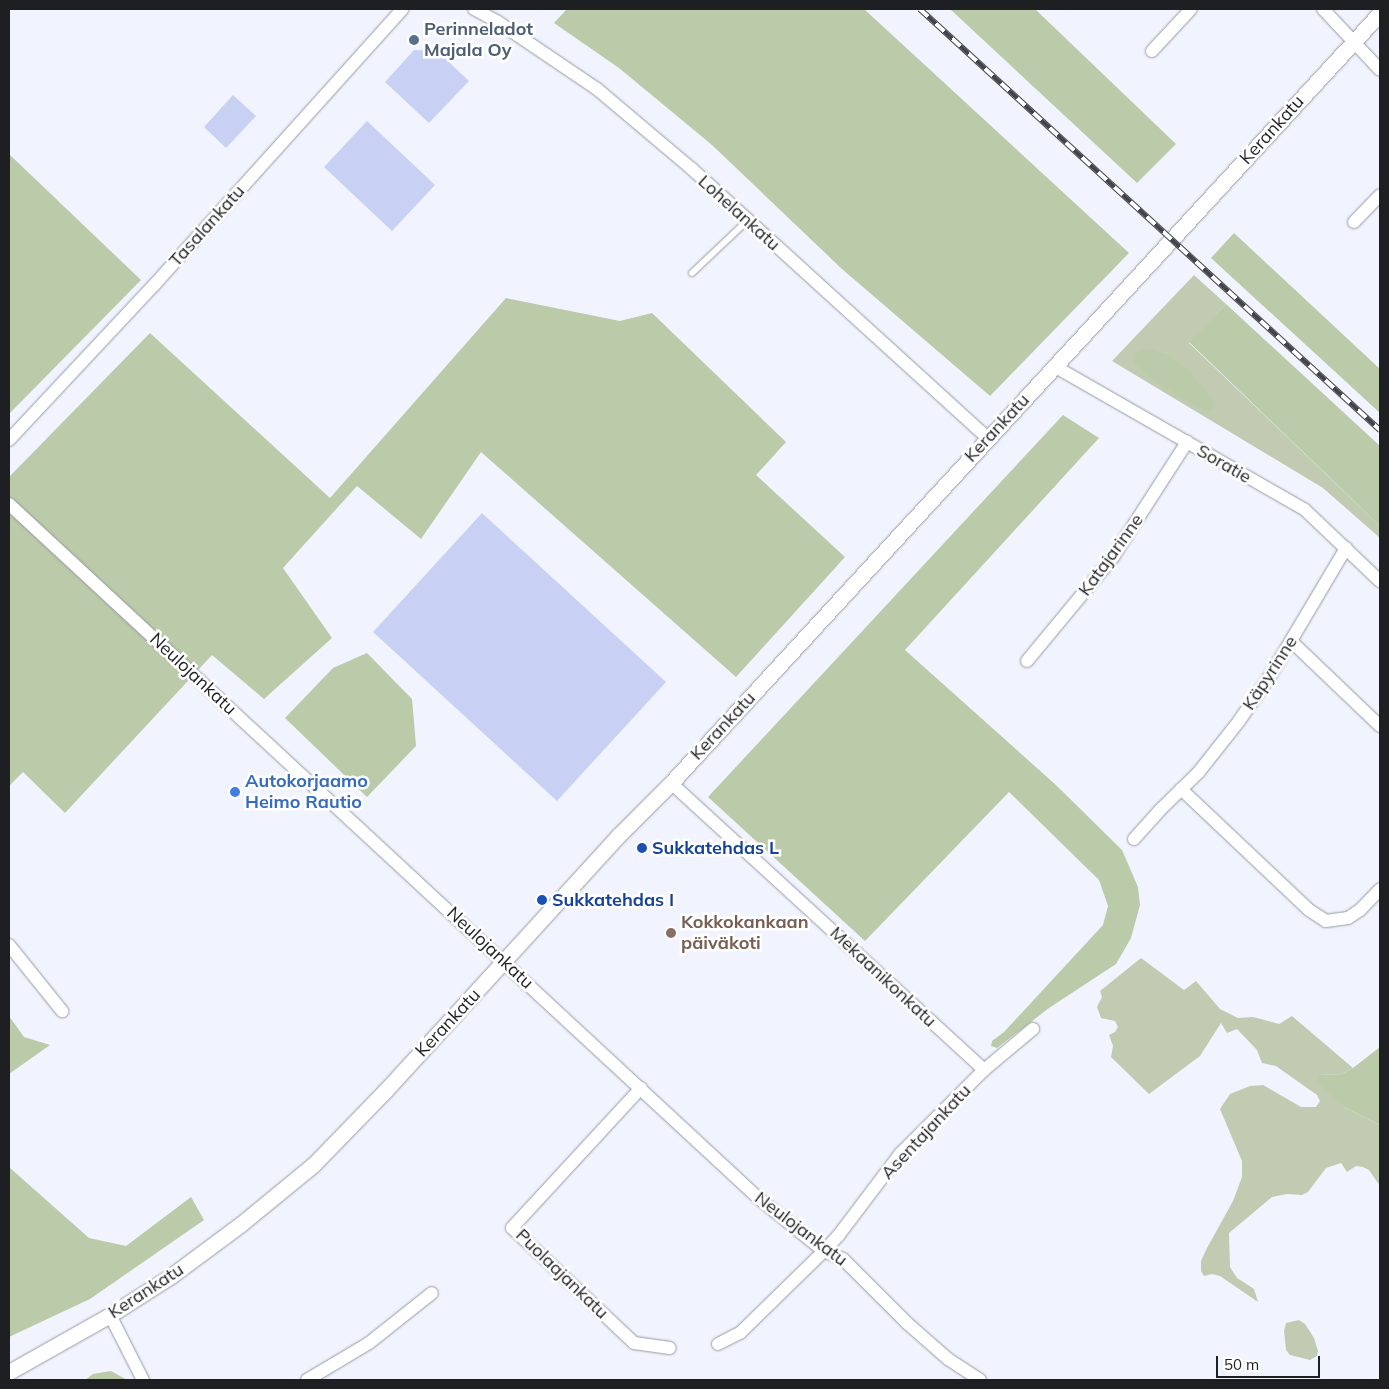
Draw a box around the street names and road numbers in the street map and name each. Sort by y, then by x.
street label: Kerankatu [1235,91,1309,169]
street label: Lohelankatu [694,171,784,255]
street label: Tasalankatu [165,181,249,271]
street label: Kerankatu [960,389,1034,467]
street label: Soratie [1193,440,1255,488]
street label: Katajarinne [1074,510,1148,600]
street label: Neulojankatu [145,628,241,720]
street label: Käpyrinne [1238,632,1302,714]
street label: Kerankatu [686,687,760,765]
street label: Neulojankatu [442,902,538,994]
street label: Mekaanikonkatu [825,922,941,1032]
street label: Kerankatu [411,984,485,1062]
street label: Asentajankatu [877,1080,975,1184]
street label: Neulojankatu [750,1187,852,1271]
street label: Puolaajankatu [511,1224,613,1324]
street label: Kerankatu [104,1259,188,1323]

